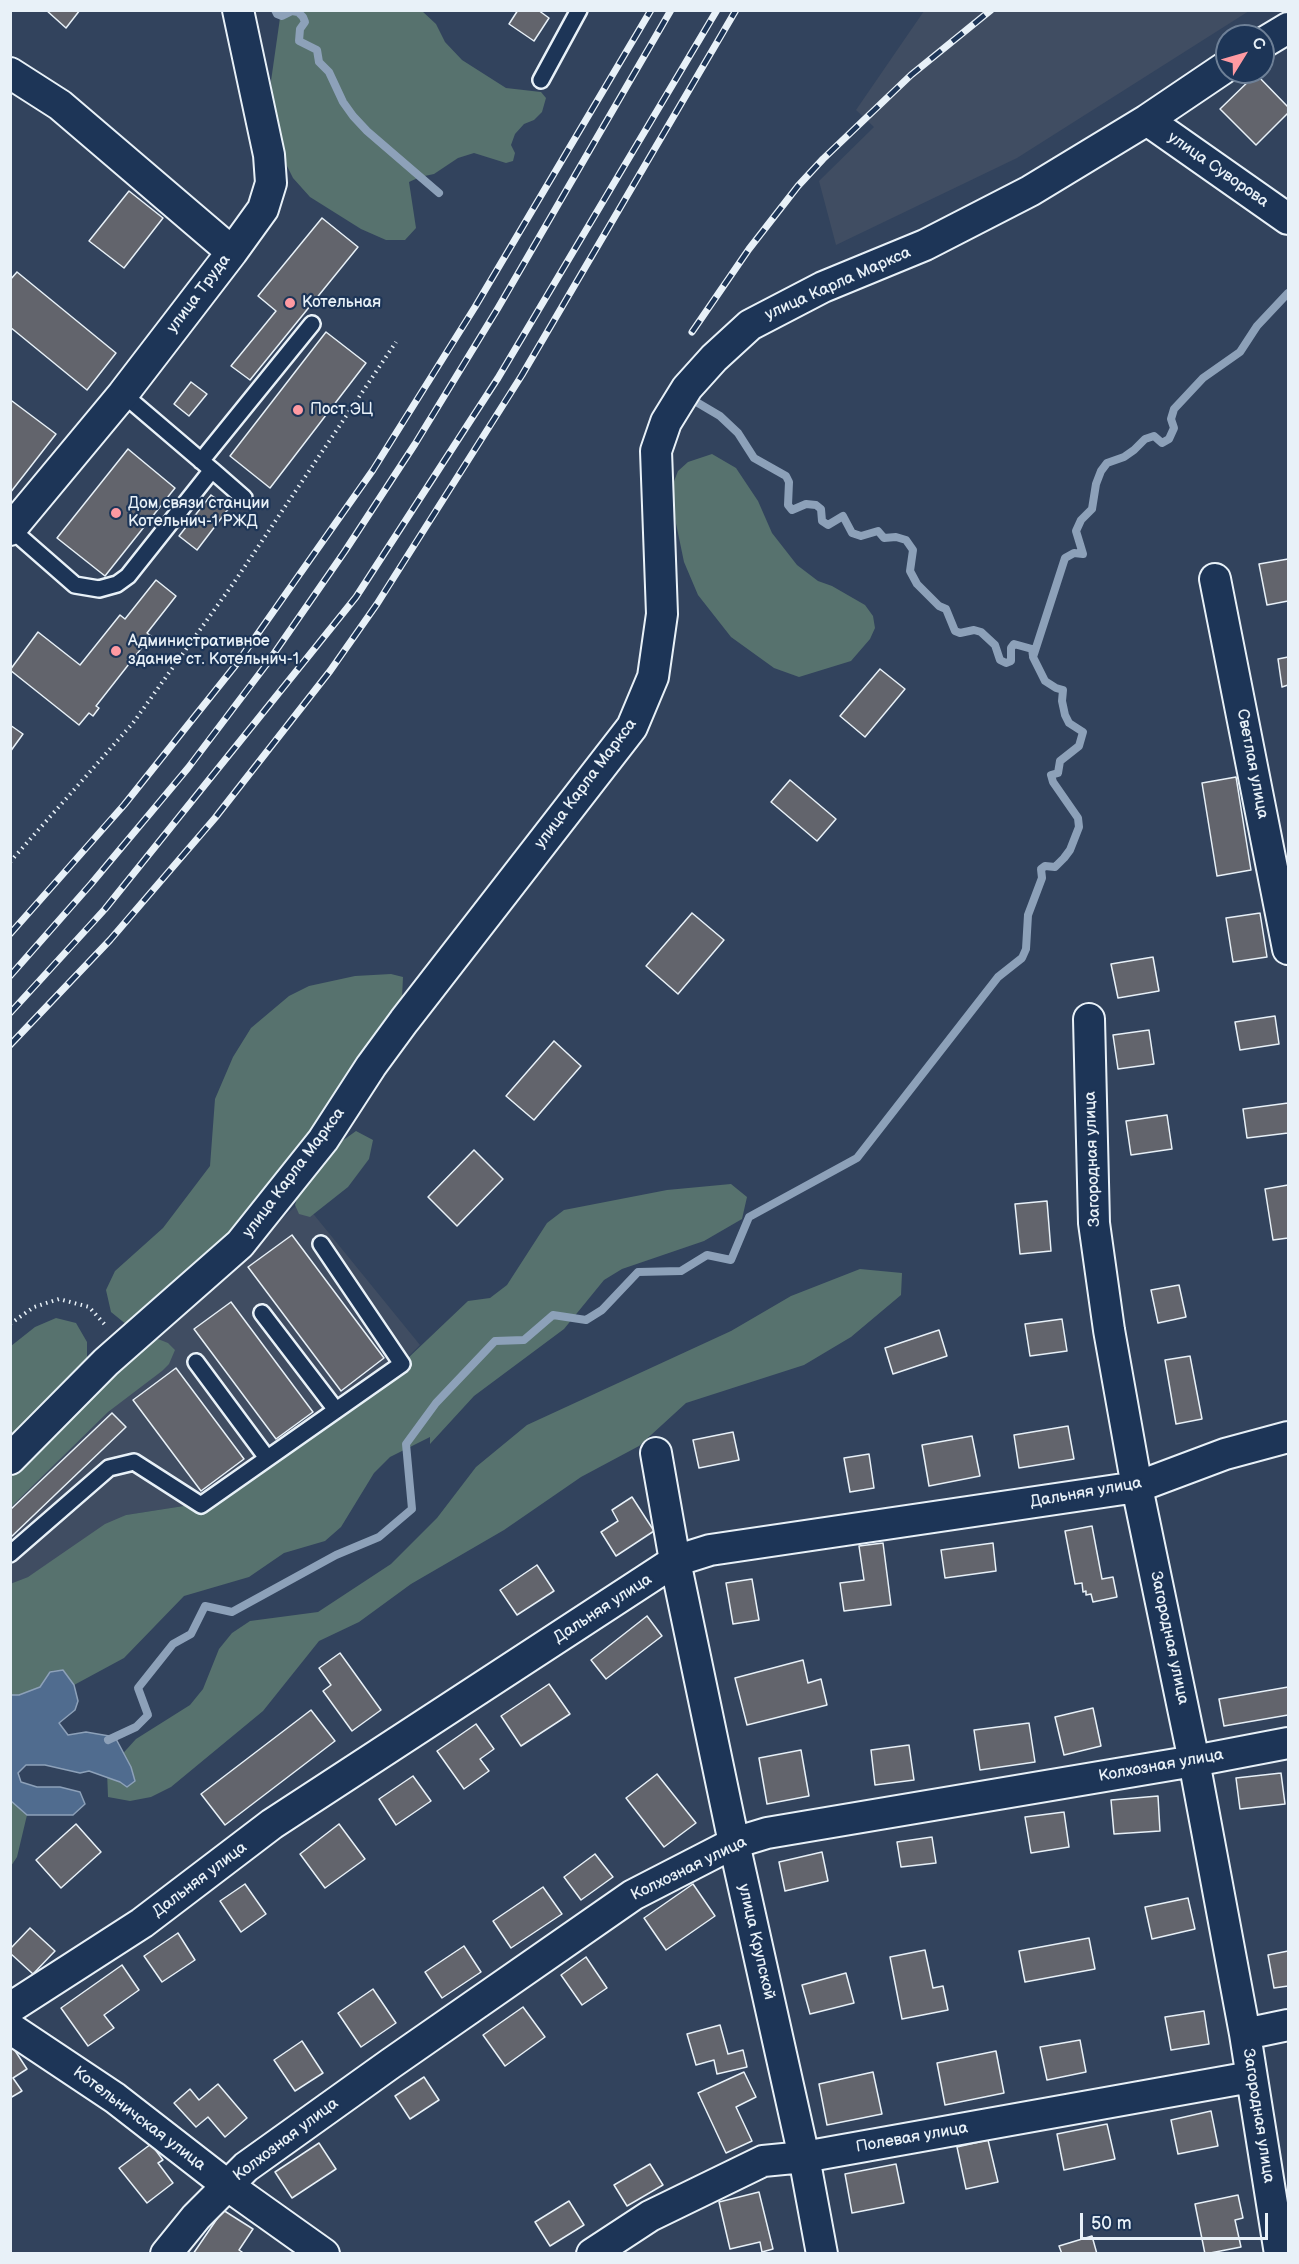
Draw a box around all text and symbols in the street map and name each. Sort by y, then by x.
north arrow [1215,24,1275,84]
text: С [1247,34,1269,54]
street label: улица Суворова [1164,128,1272,212]
street label: улица Карла Маркса [762,243,914,325]
street label: улица Труда [163,251,235,337]
place label: Котельная [302,293,381,313]
marker: Котельная [283,296,297,310]
place label: Пост ЭЦ [310,400,373,420]
marker: Пост ЭЦ [291,403,305,417]
place label: Дом связи станции Котельнич-1 РЖД [128,494,269,532]
marker: Дом связи станции Котельнич-1 РЖД [109,506,123,520]
place label: Административное здание ст. Котельнич-1 [128,632,299,670]
marker: Административное здание ст. Котельнич-1 [109,644,123,658]
street label: Светлая улица [1232,707,1272,821]
street label: улица Карла Маркса [531,715,641,853]
street label: Загородная улица [1081,1091,1105,1227]
street label: улица Карла Маркса [239,1104,349,1242]
street label: Дальняя улица [1029,1474,1143,1512]
street label: Дальняя улица [550,1570,656,1648]
street label: Загородная улица [1146,1570,1192,1706]
street label: Колхозная улица [1097,1746,1225,1786]
street label: Колхозная улица [628,1833,750,1905]
street label: Дальняя улица [149,1838,251,1922]
street label: улица Крупской [733,1882,779,2002]
street label: Загородная улица [1238,2047,1278,2185]
street label: Котельничская улица [69,2063,209,2175]
street label: Колхозная улица [230,2094,342,2186]
street label: Полевая улица [854,2119,970,2157]
scale bar [1083,2201,1270,2239]
text: 50 m [1091,2213,1132,2234]

